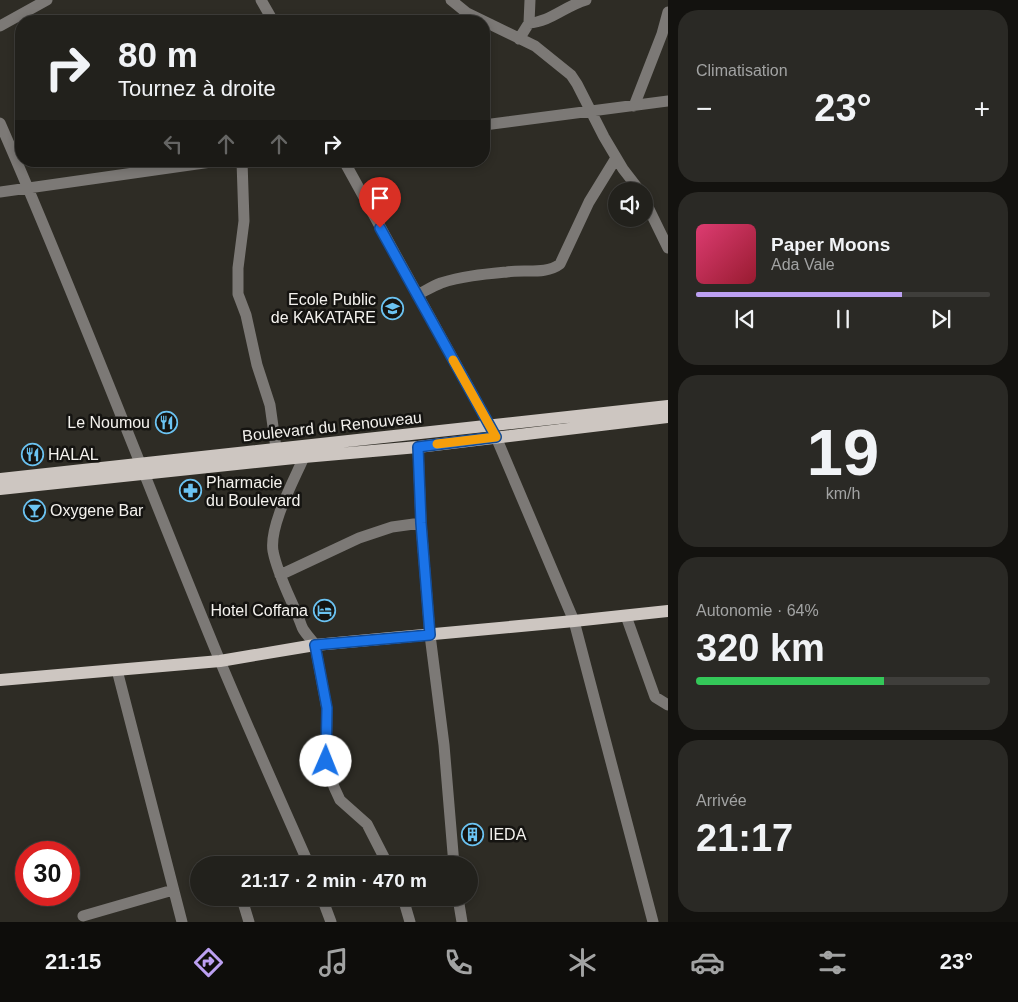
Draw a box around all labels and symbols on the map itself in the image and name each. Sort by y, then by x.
pin [359,177,401,228]
place label: Ecole Public de KAKATARE [271,291,376,326]
school or university icon: Ecole Public de KAKATARE [380,296,404,320]
street label: Boulevard du Renouveau [241,409,423,444]
restaurant icon: Le Noumou [154,410,178,434]
place label: Le Noumou [67,414,150,431]
restaurant icon: HALAL [20,442,44,466]
place label: HALAL [48,446,99,463]
place label: Pharmacie du Boulevard [206,474,300,509]
pharmacy icon: Pharmacie du Boulevard [178,479,202,503]
bar icon: Oxygene Bar [22,498,46,522]
place label: Oxygene Bar [50,502,144,519]
hotel icon: Hotel Coffana [312,598,336,622]
place label: Hotel Coffana [210,602,308,619]
position arrow [299,734,351,786]
building icon: IEDA [461,822,485,846]
place label: IEDA [489,826,527,843]
speed limit sign: 30 [15,841,80,906]

